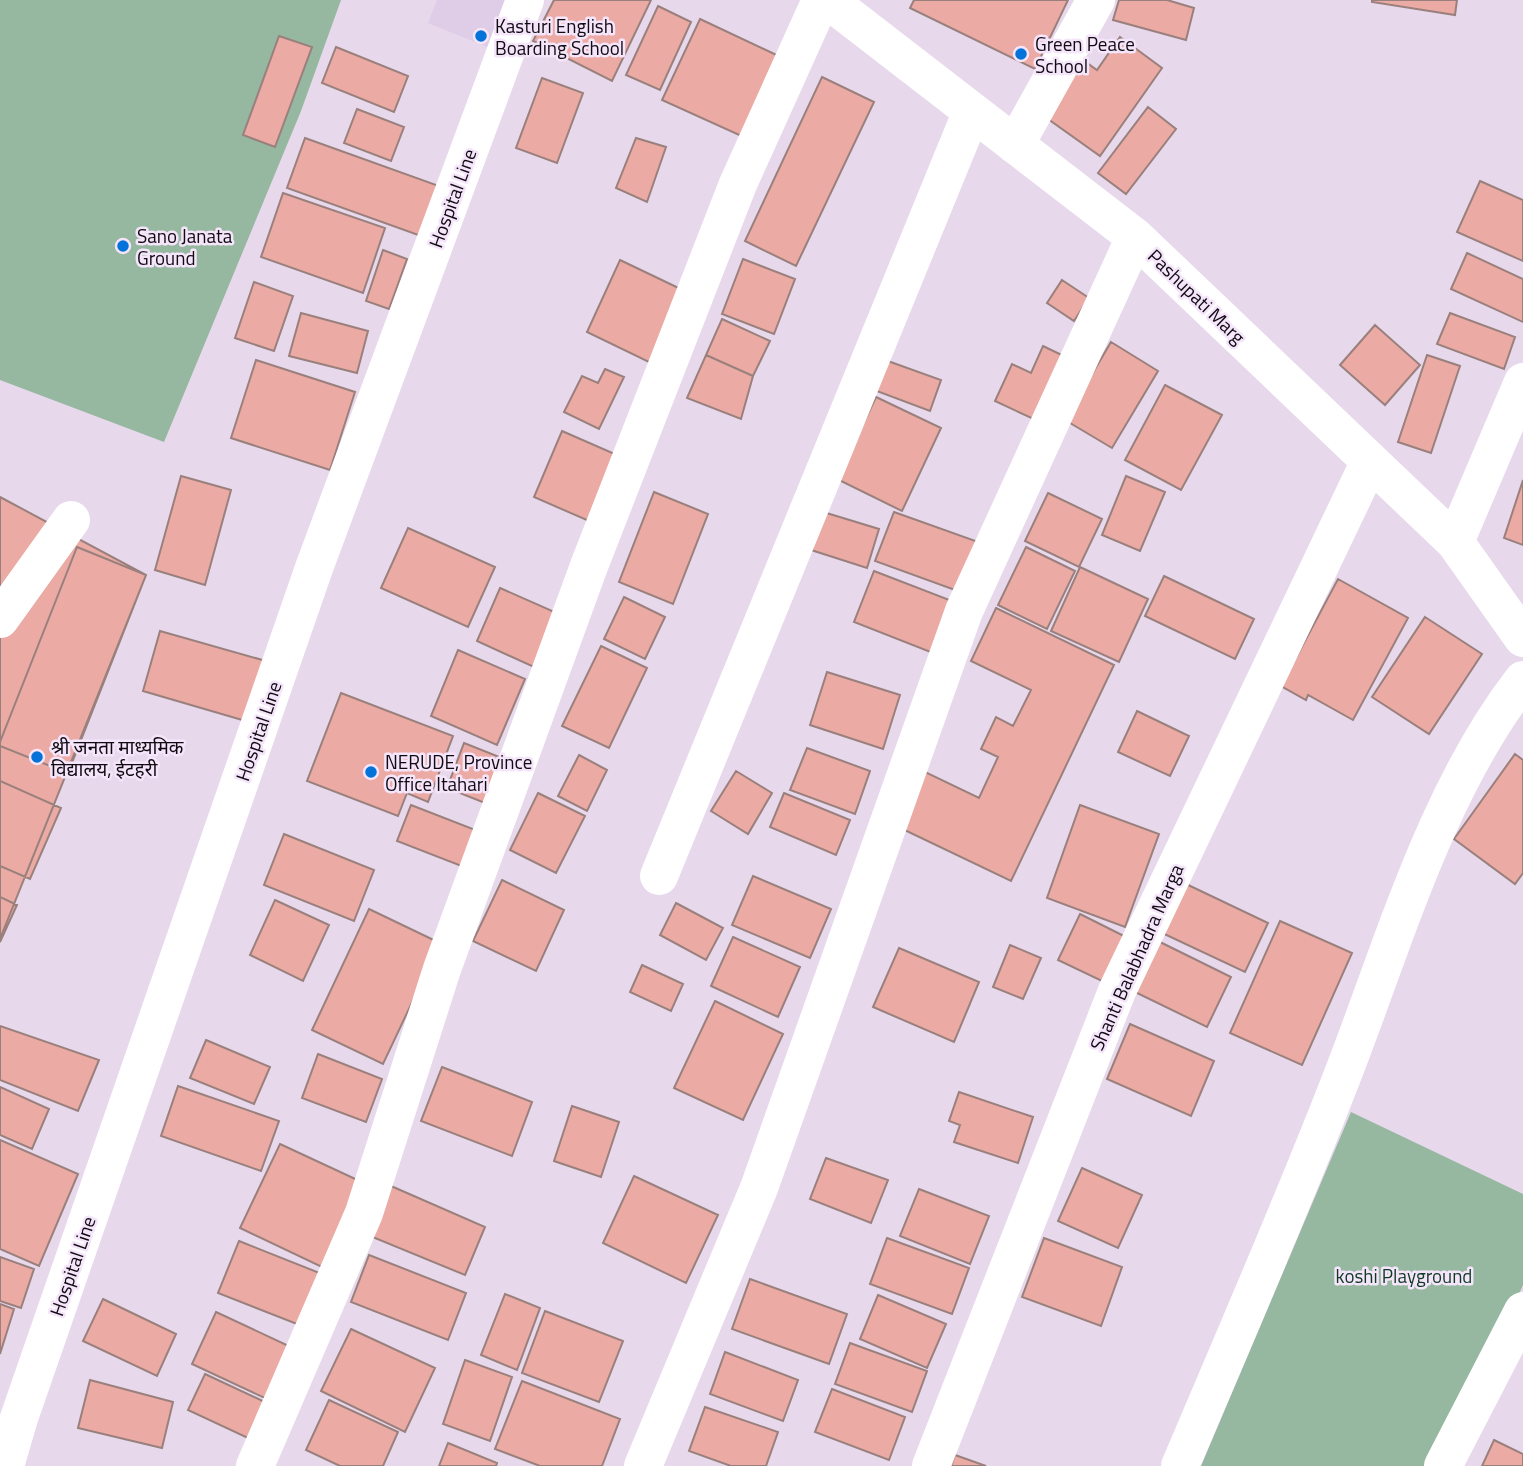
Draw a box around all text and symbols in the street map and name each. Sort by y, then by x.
place label: Kasturi English Boarding School [495,11,624,62]
marker: Kasturi English Boarding School [473,28,489,44]
place label: Green Peace School [1035,29,1135,80]
marker: Green Peace School [1013,46,1029,62]
street label: Hospital Line [421,144,483,252]
place label: Sano Janata Ground [137,221,233,272]
marker: Sano Janata Ground [115,238,131,254]
street label: Pashupati Marg [1142,242,1253,350]
street label: Hospital Line [227,677,289,785]
place label: श्री जनता माध्यमिक विद्यालय, ईटहरी [51,732,184,783]
place label: NERUDE, Province Office Itahari [385,747,532,798]
marker: श्री जनता माध्यमिक विद्यालय, ईटहरी [29,749,45,765]
marker: NERUDE, Province Office Itahari [363,764,379,780]
street label: Shanti Balabhadra Marga [1082,859,1190,1055]
street label: Hospital Line [41,1212,103,1320]
park label: koshi Playground [1336,1261,1472,1290]

